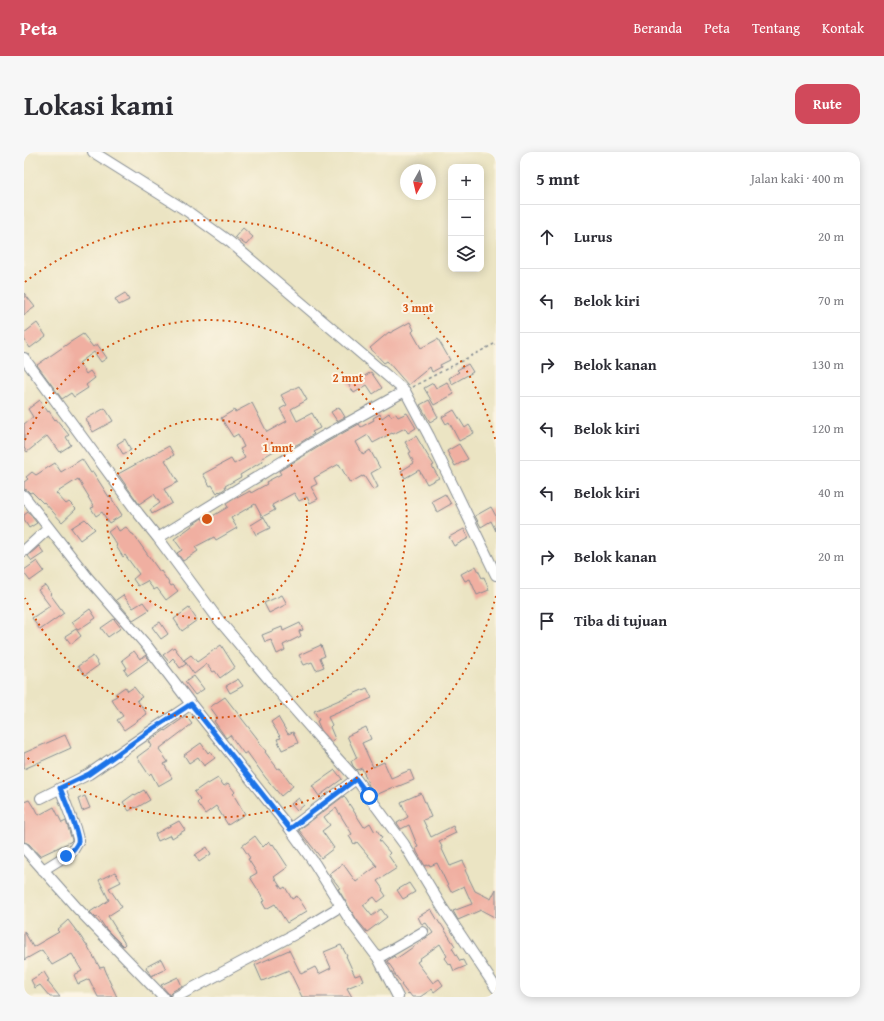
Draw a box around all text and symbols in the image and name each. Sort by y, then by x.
text: Peta [20,14,57,42]
text: Beranda [634,18,682,38]
text: Peta [704,18,730,38]
text: Tentang [752,18,800,38]
text: Kontak [822,18,864,38]
text: Lokasi kami [24,84,174,125]
button: Rute [795,84,860,124]
north arrow [400,164,436,200]
map controls [448,164,484,272]
button: + [448,164,484,200]
text: 5 mnt [536,166,580,191]
text: Jalan kaki · 400 m [751,169,844,188]
button: − [448,200,484,236]
icon: ahead [536,226,558,248]
text: Lurus [574,226,612,247]
text: 20 m [818,227,844,246]
button: layers [448,236,484,272]
icon: left [536,290,558,312]
text: Belok kiri [574,290,640,311]
text: 70 m [818,291,844,310]
text: 3 mnt [403,299,434,316]
icon: right [536,354,558,376]
text: Belok kanan [574,354,657,375]
text: 130 m [812,355,844,374]
text: 2 mnt [333,369,364,386]
icon: left [536,418,558,440]
text: Belok kiri [574,418,640,439]
text: 120 m [812,419,844,438]
text: 1 mnt [263,439,294,456]
icon: left [536,482,558,504]
text: Belok kiri [574,482,640,503]
text: 40 m [818,483,844,502]
centre of rings [200,512,214,526]
icon: right [536,546,558,568]
text: Belok kanan [574,546,657,567]
text: 20 m [818,547,844,566]
icon: arrive [536,610,558,632]
text: Tiba di tujuan [574,610,667,631]
route start [360,787,378,805]
route end [57,847,75,865]

